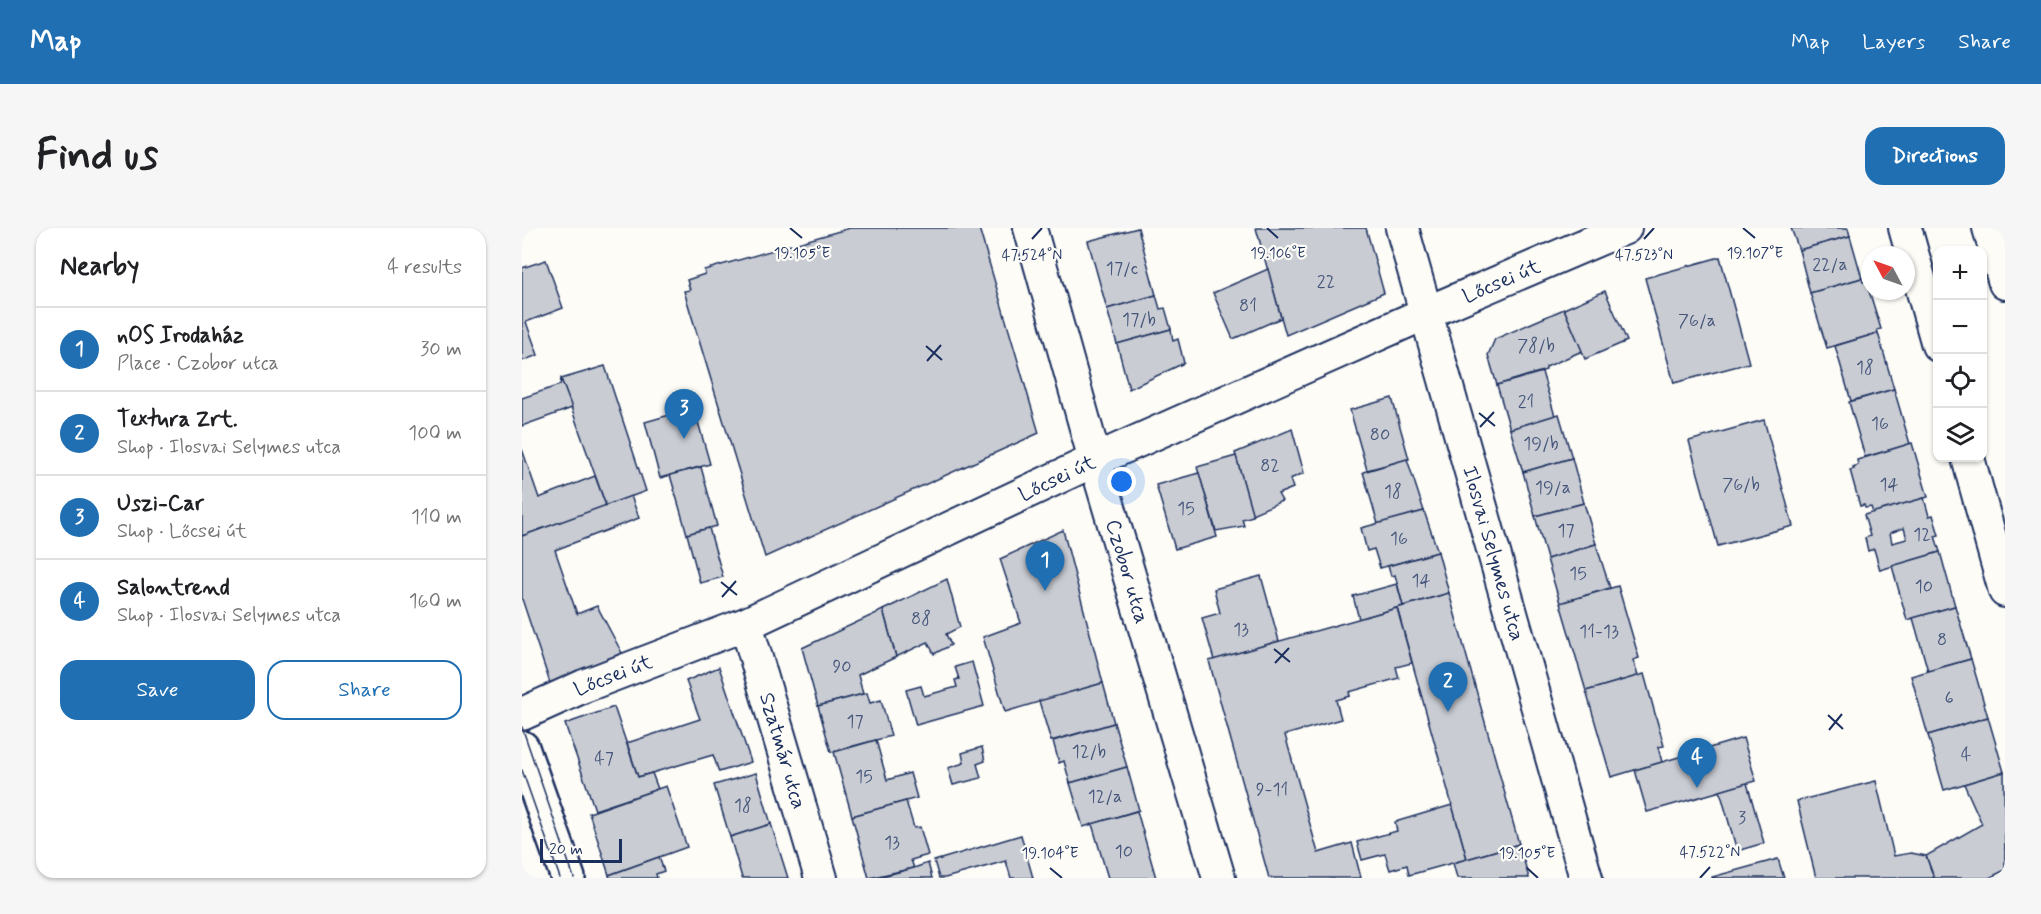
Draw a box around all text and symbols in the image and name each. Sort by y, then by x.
text: Map [30,24,81,61]
text: Map [1791,28,1829,56]
text: Layers [1862,28,1925,56]
text: Share [1958,28,2011,56]
button: Directions [1865,127,2005,185]
text: Find us [36,129,158,184]
text: 19.105°E [774,244,831,264]
text: 19.106°E [1250,244,1306,264]
text: 19.107°E [1727,244,1784,264]
text: 47.524°N [1002,246,1062,266]
text: 47.523°N [1615,246,1673,266]
north arrow [1861,246,1915,300]
map controls [1933,246,1987,462]
button: + [1933,246,1987,300]
text: Nearby [60,250,139,284]
street label: Lőcsei út [1458,253,1545,311]
house number: 22/a [1812,253,1848,277]
text: 4 results [387,254,462,281]
house number: 17/c [1106,257,1138,281]
house number: 22 [1317,270,1335,294]
house number: 81 [1239,294,1257,318]
button: − [1933,300,1987,354]
house number: 17/b [1122,308,1156,332]
house number: 76/a [1678,309,1716,333]
text: nOS Irodaház [117,322,244,350]
house number: 78/b [1517,334,1555,358]
text: 1 [75,336,84,363]
text: 30 m [420,336,462,363]
text: Place · Czobor utca [117,350,279,377]
button: locate [1933,354,1987,408]
house number: 18 [1856,356,1874,380]
pin: 3 [664,390,704,439]
house number: 21 [1518,390,1534,414]
text: Textura Zrt. [117,406,237,434]
button: layers [1933,408,1987,462]
house number: 16 [1871,412,1889,436]
text: 2 [75,420,84,447]
text: 100 m [408,420,462,447]
house number: 80 [1370,423,1390,447]
house number: 19/b [1523,432,1559,456]
text: Shop · Ilosvai Selymes utca [117,434,341,461]
street label: Lőcsei út [1014,448,1101,509]
house number: 82 [1260,454,1280,478]
street label: Ilosvai Selymes utca [1455,463,1531,644]
your location [1107,467,1136,496]
house number: 76/b [1722,473,1760,497]
house number: 14 [1880,473,1899,497]
house number: 19/a [1535,476,1571,500]
house number: 18 [1384,480,1402,504]
text: Uszi-Car [117,490,204,518]
house number: 15 [1177,497,1195,521]
text: 3 [75,504,84,531]
text: 110 m [411,504,462,531]
street label: Czobor utca [1098,516,1156,627]
text: Shop · Lőcsei út [117,518,247,545]
house number: 17 [1557,519,1575,543]
house number: 12 [1913,523,1931,547]
house number: 16 [1390,527,1408,551]
pin: 1 [1026,542,1064,591]
house number: 15 [1569,562,1587,586]
house number: 14 [1412,569,1431,593]
text: Salontrend [117,574,230,602]
house number: 10 [1915,575,1933,599]
text: 4 [74,588,85,615]
text: 160 m [409,588,462,615]
text: Shop · Ilosvai Selymes utca [117,602,341,629]
house number: 88 [911,607,931,631]
house number: 13 [1233,618,1249,642]
house number: 11-13 [1579,620,1619,644]
house number: 8 [1937,628,1947,652]
street label: Lőcsei út [570,648,657,704]
house number: 90 [832,655,852,679]
button: Save [60,660,255,720]
button: Share [267,660,462,720]
pin: 2 [1428,662,1468,712]
house number: 6 [1944,686,1954,710]
street label: Szatmár utca [752,689,813,812]
house number: 17 [846,710,864,734]
pin: 4 [1678,738,1716,788]
house number: 12/b [1072,740,1106,764]
house number: 4 [1961,743,1971,767]
house number: 47 [594,747,614,771]
house number: 15 [855,765,873,789]
house number: 9-11 [1256,778,1288,802]
house number: 12/a [1088,785,1122,809]
house number: 18 [734,794,752,818]
house number: 3 [1738,806,1746,830]
house number: 13 [884,831,900,855]
scale bar [540,836,622,864]
text: 20 m [549,839,583,860]
house number: 10 [1115,840,1133,864]
text: 47.522°N [1680,843,1740,863]
text: 19.104°E [1021,844,1079,864]
text: 19.105°E [1499,844,1556,864]

